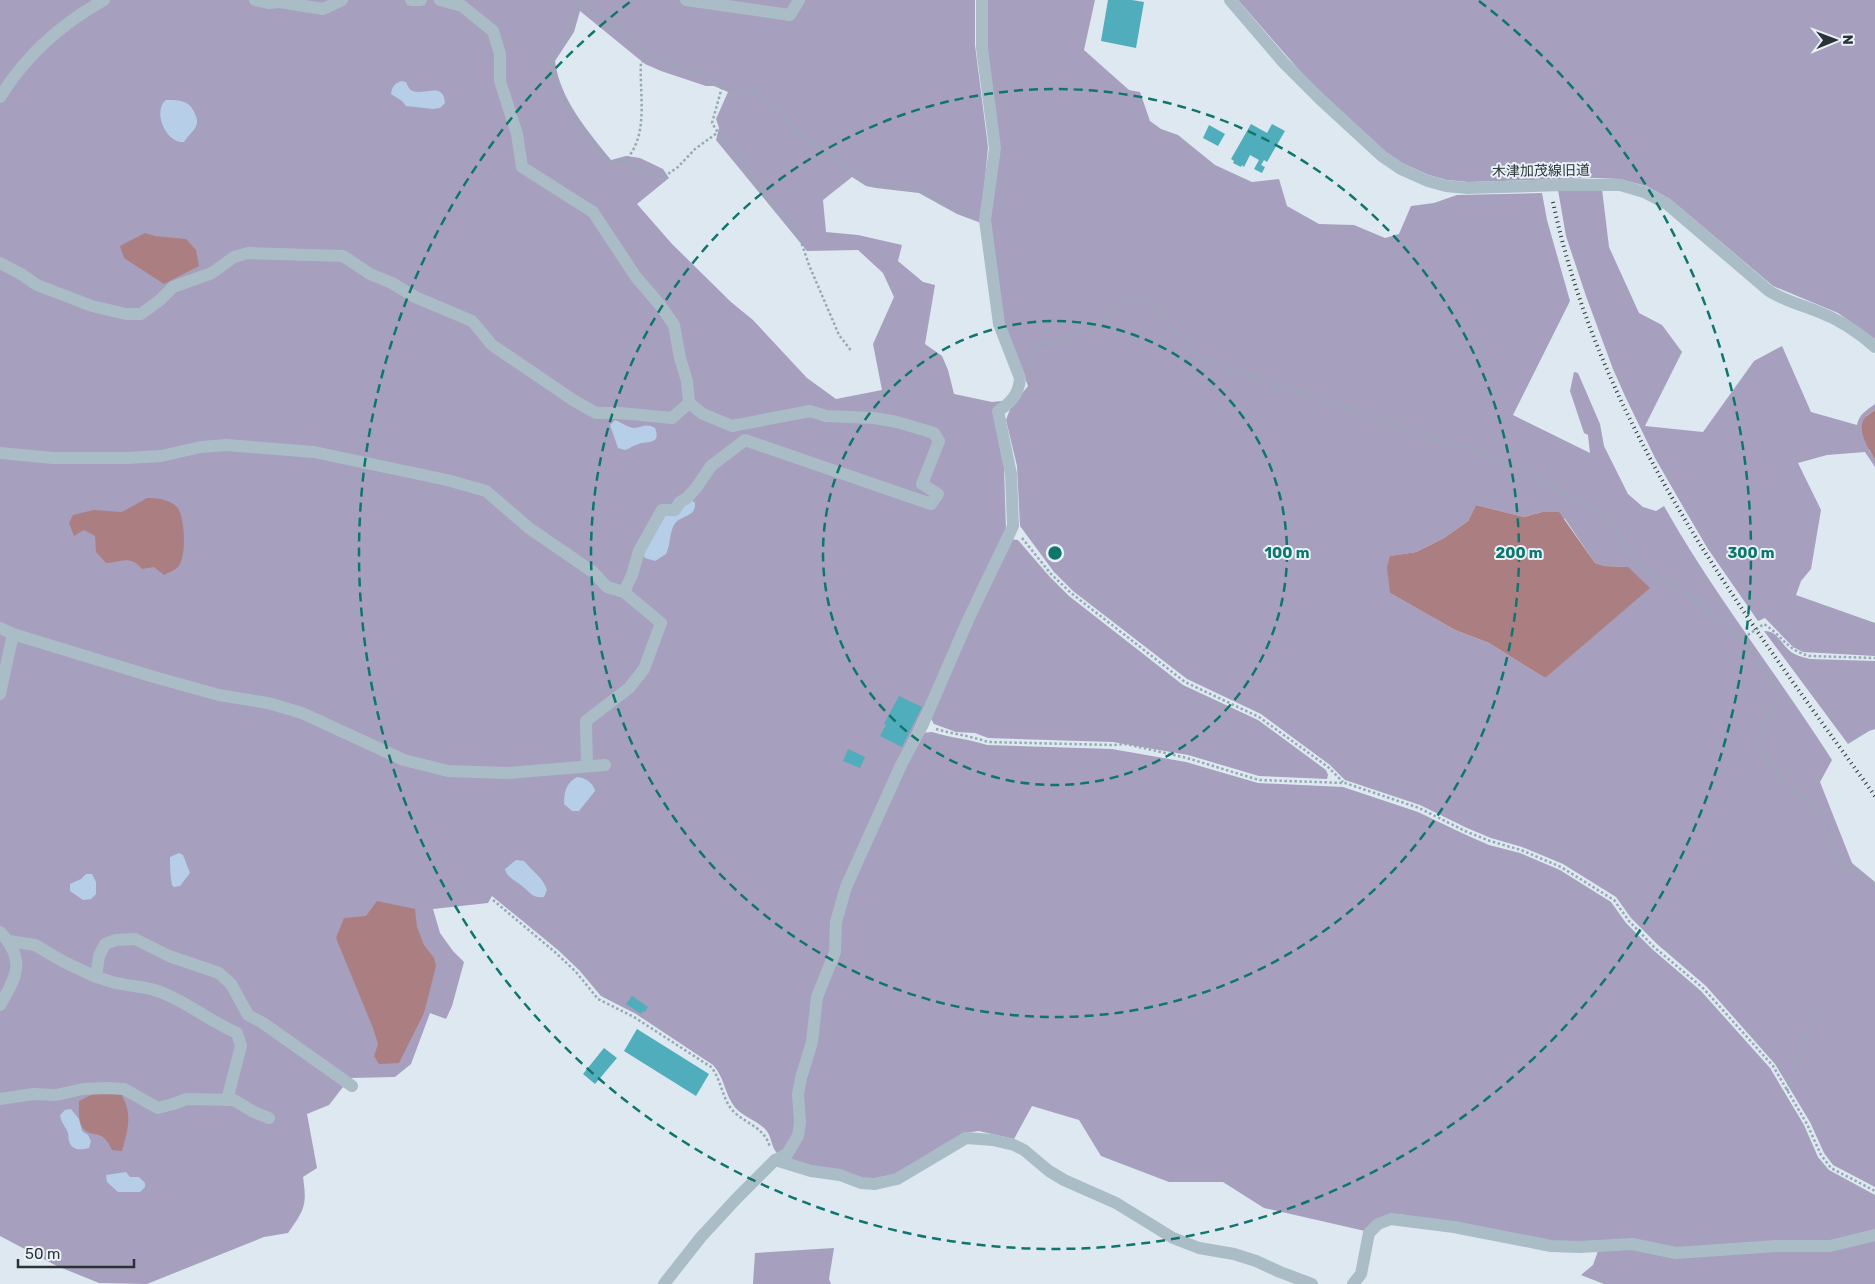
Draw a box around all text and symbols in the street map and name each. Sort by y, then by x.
north arrow [1810,15,1860,65]
text: N [1839,35,1856,45]
street label: 木津加茂線旧道 [1492,162,1590,180]
centre of rings [1046,544,1064,562]
text: 100 m [1265,544,1309,562]
text: 200 m [1495,544,1543,562]
text: 300 m [1727,544,1775,562]
scale bar [18,1236,134,1268]
text: 50 m [25,1245,60,1263]

